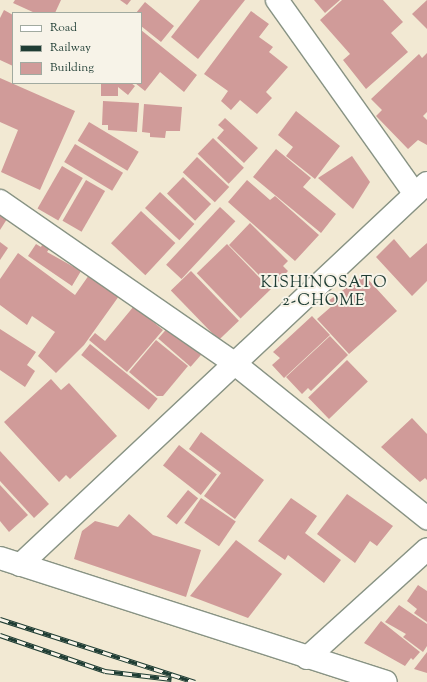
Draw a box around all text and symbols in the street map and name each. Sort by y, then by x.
legend [12,12,142,84]
text: Road [50,19,77,37]
text: Railway [50,39,91,57]
text: Building [50,59,94,77]
district label: KISHINOSATO 2-CHOME [260,274,388,312]

